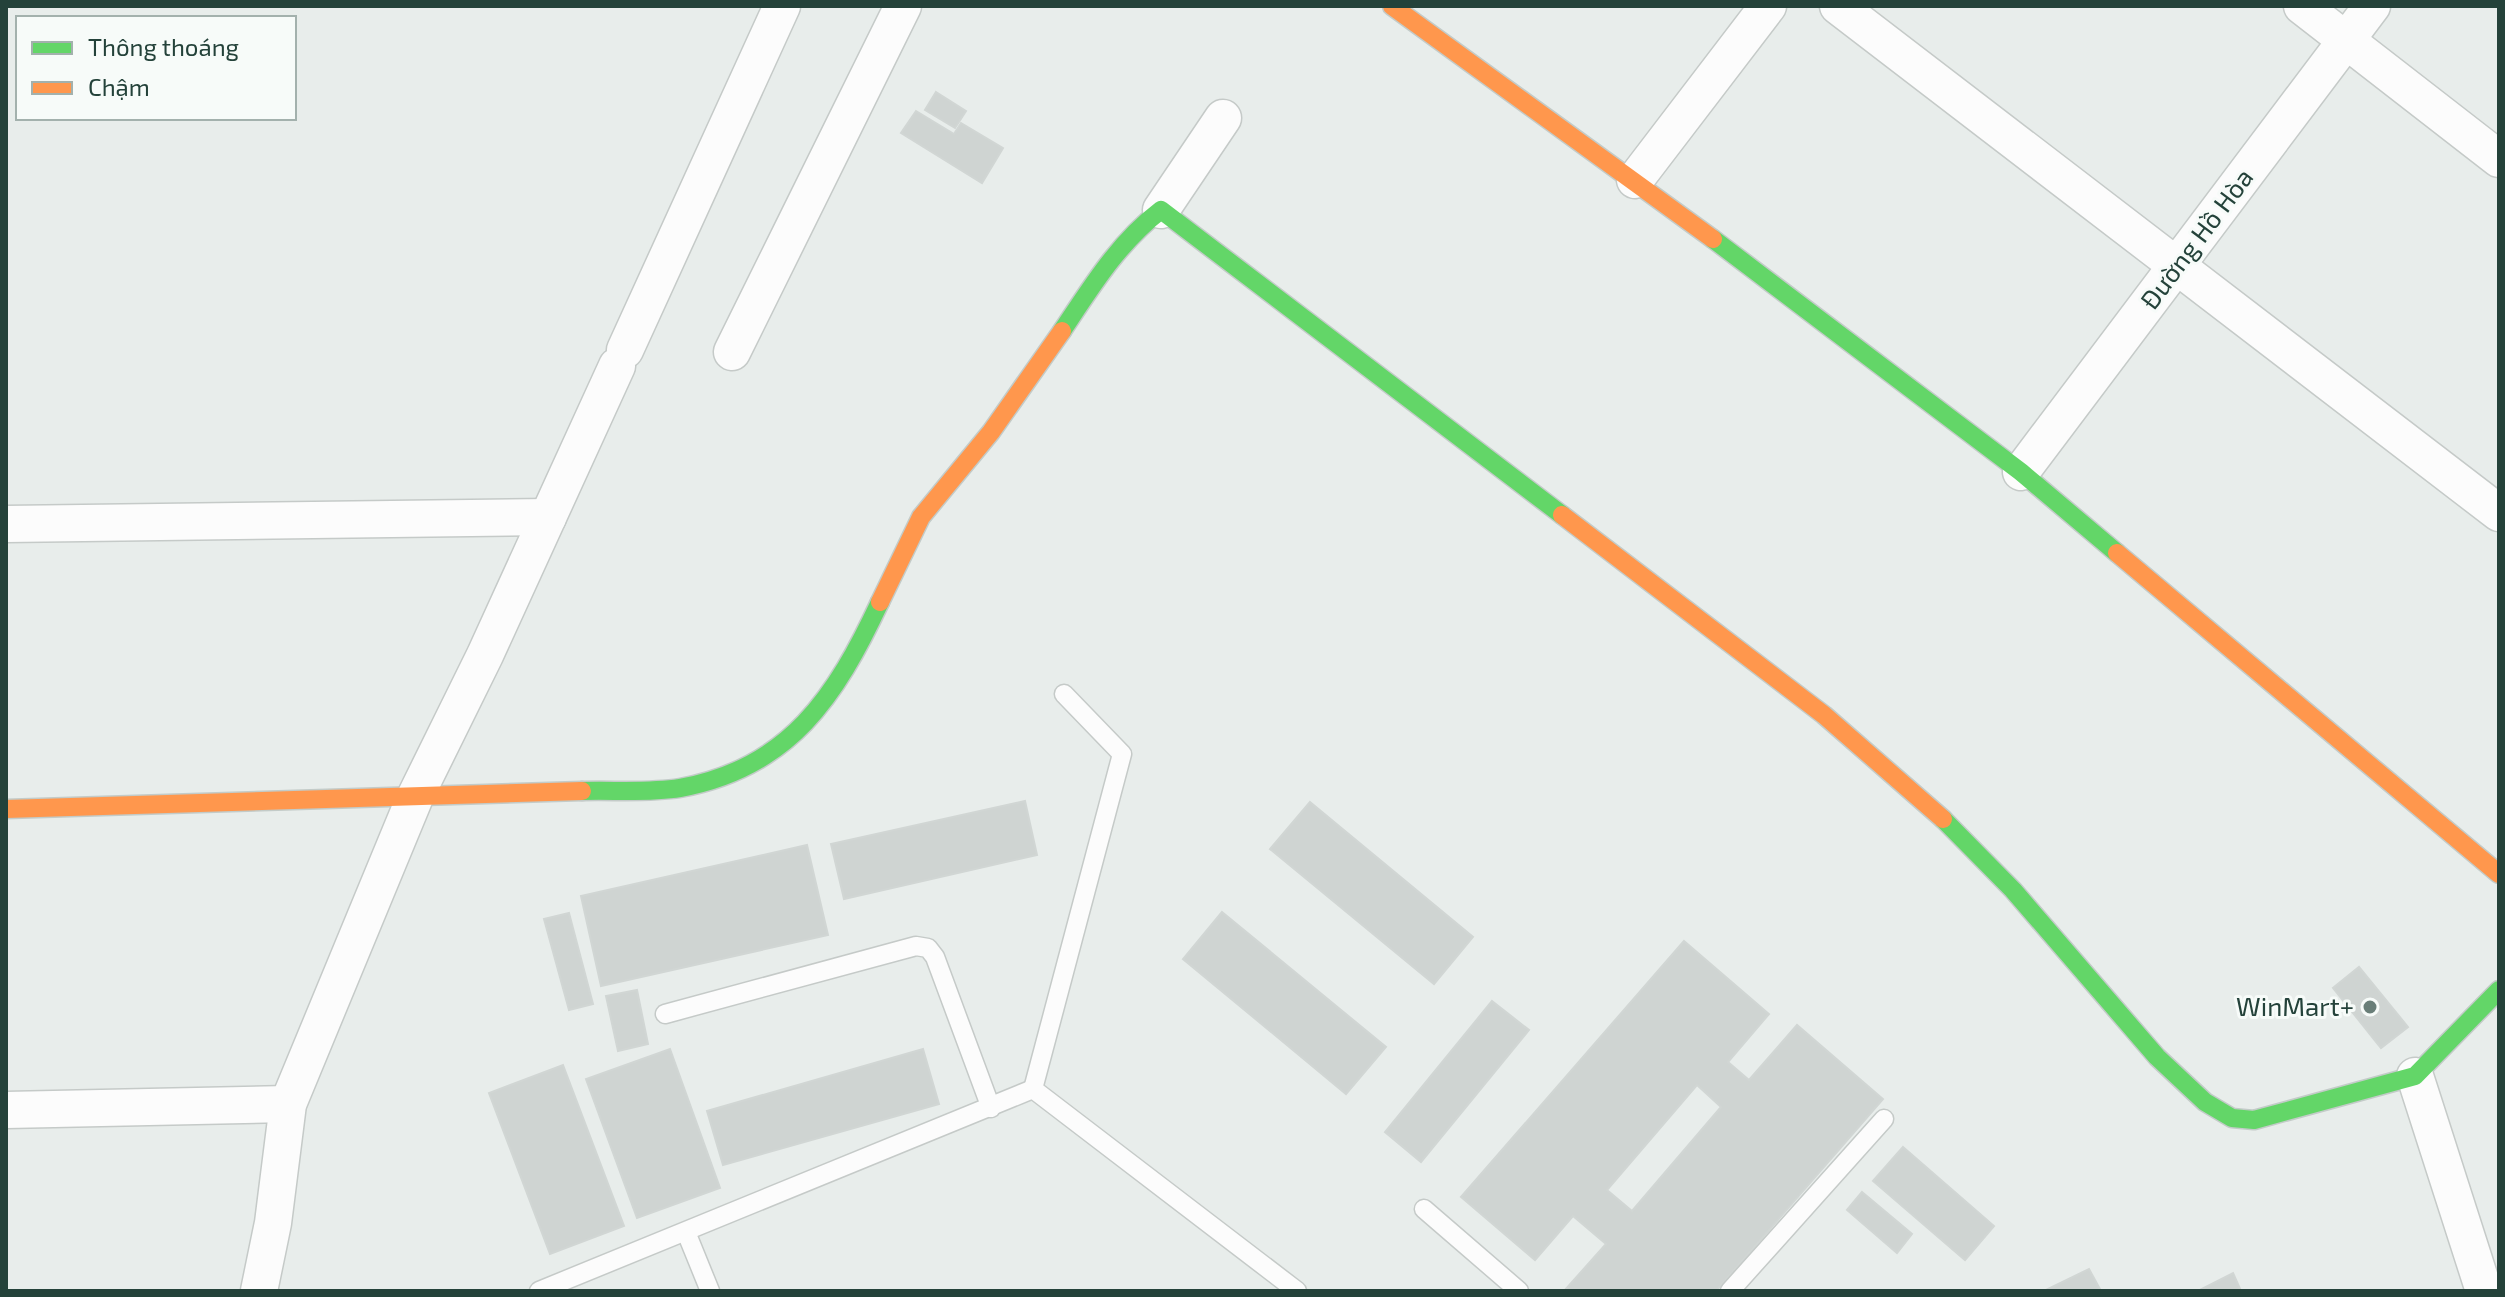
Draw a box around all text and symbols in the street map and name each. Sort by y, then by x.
legend [16,16,296,120]
text: Thông thoáng [88,32,239,61]
text: Chậm [88,72,150,101]
street label: Đường Hồ Hòa [2133,162,2259,314]
place label: WinMart+ [2236,990,2354,1021]
marker: WinMart+ [2361,998,2379,1016]

